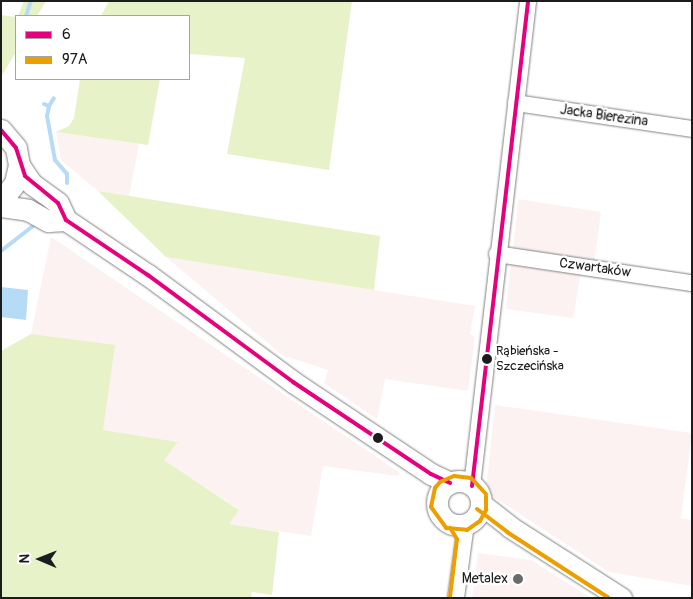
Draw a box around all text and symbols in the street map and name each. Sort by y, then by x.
legend [15,15,190,80]
text: 6 [62,25,71,44]
text: 97A [62,50,87,69]
street label: Jacka Bierezina [559,102,649,130]
street label: Czwartaków [558,255,632,281]
place label: Rąbieńska - Szczecińska [496,344,564,375]
marker: Rąbieńska - Szczecińska [482,354,492,364]
unlabelled marker [373,433,383,443]
north arrow [15,534,65,584]
text: N [16,554,33,564]
place label: Metalex [462,571,508,587]
marker: Metalex [512,573,524,585]

